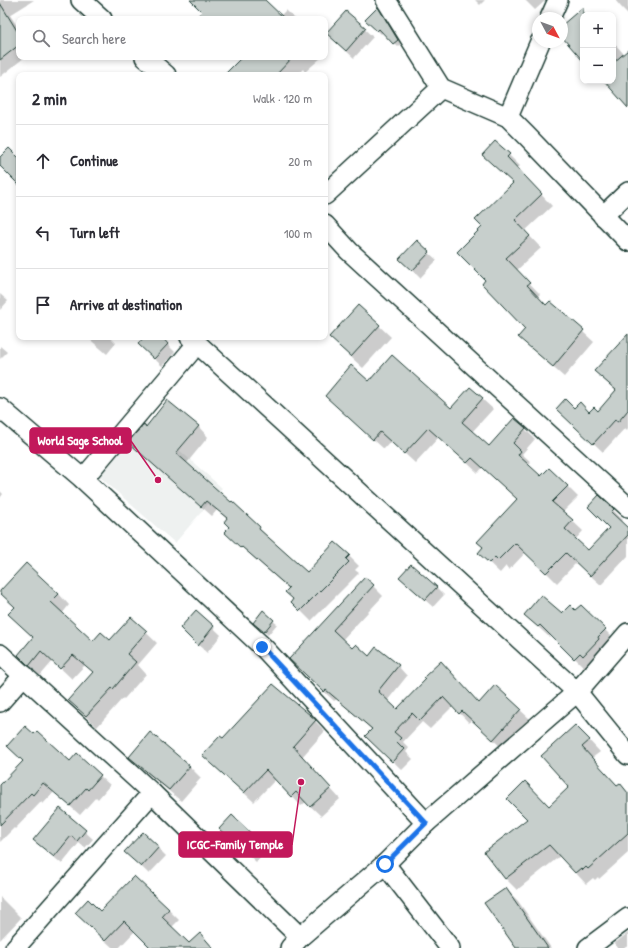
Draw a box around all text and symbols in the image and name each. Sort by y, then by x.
north arrow [532,12,568,48]
map controls [580,12,616,84]
button: + [580,12,616,48]
search box [16,16,328,60]
icon: search [30,27,52,49]
text: Search here [62,28,126,49]
button: − [580,48,616,84]
text: 2 min [32,87,67,110]
text: Walk · 120 m [253,89,312,107]
icon: ahead [32,150,54,172]
text: Continue [70,150,118,171]
text: 20 m [288,152,312,170]
icon: left [32,222,54,244]
text: Turn left [70,222,120,243]
text: 100 m [284,224,312,242]
icon: arrive [32,294,54,316]
text: Arrive at destination [70,294,182,315]
callout: World Sage School [30,428,131,453]
text: World Sage School [37,431,123,450]
route end [253,638,271,656]
callout: ICGC-Family Temple [179,832,292,857]
text: ICGC-Family Temple [187,835,284,854]
route start [376,855,394,873]

